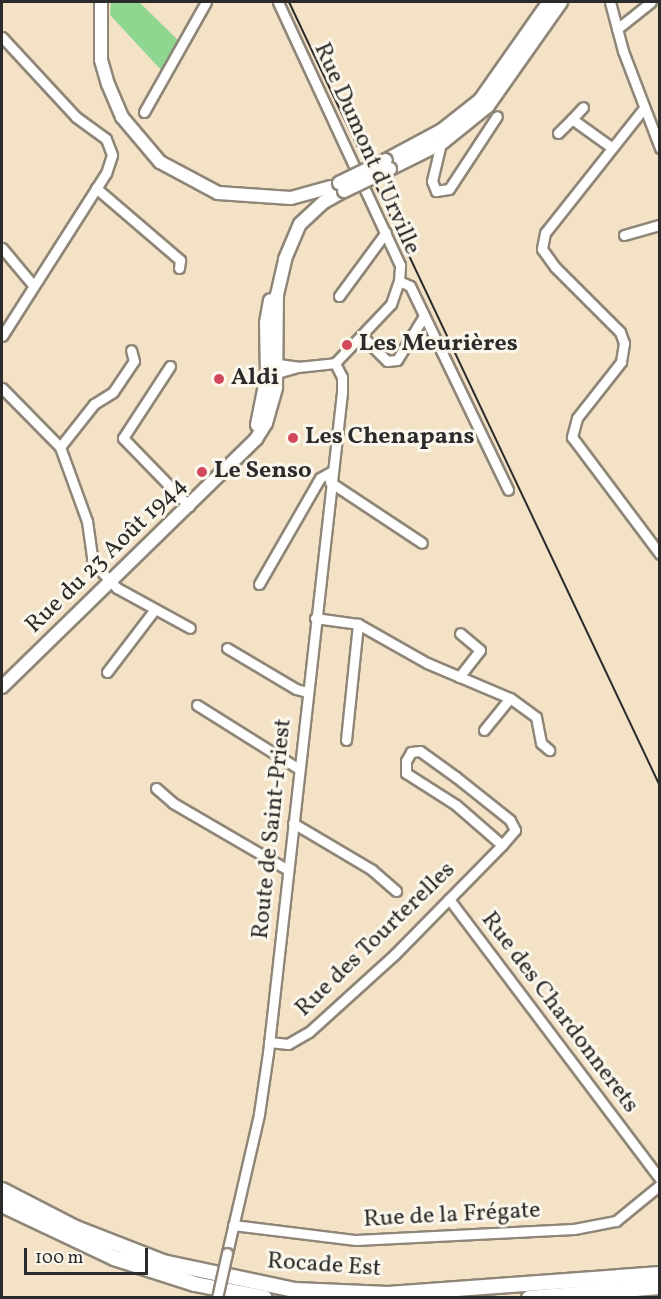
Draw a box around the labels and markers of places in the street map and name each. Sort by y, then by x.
place label: Les Meurières [359,331,518,359]
marker: Les Meurières [340,338,354,352]
place label: Aldi [231,365,279,393]
marker: Aldi [212,372,226,386]
place label: Les Chenapans [305,424,475,452]
marker: Les Chenapans [286,431,300,445]
place label: Le Senso [214,458,312,486]
marker: Le Senso [195,465,209,479]

